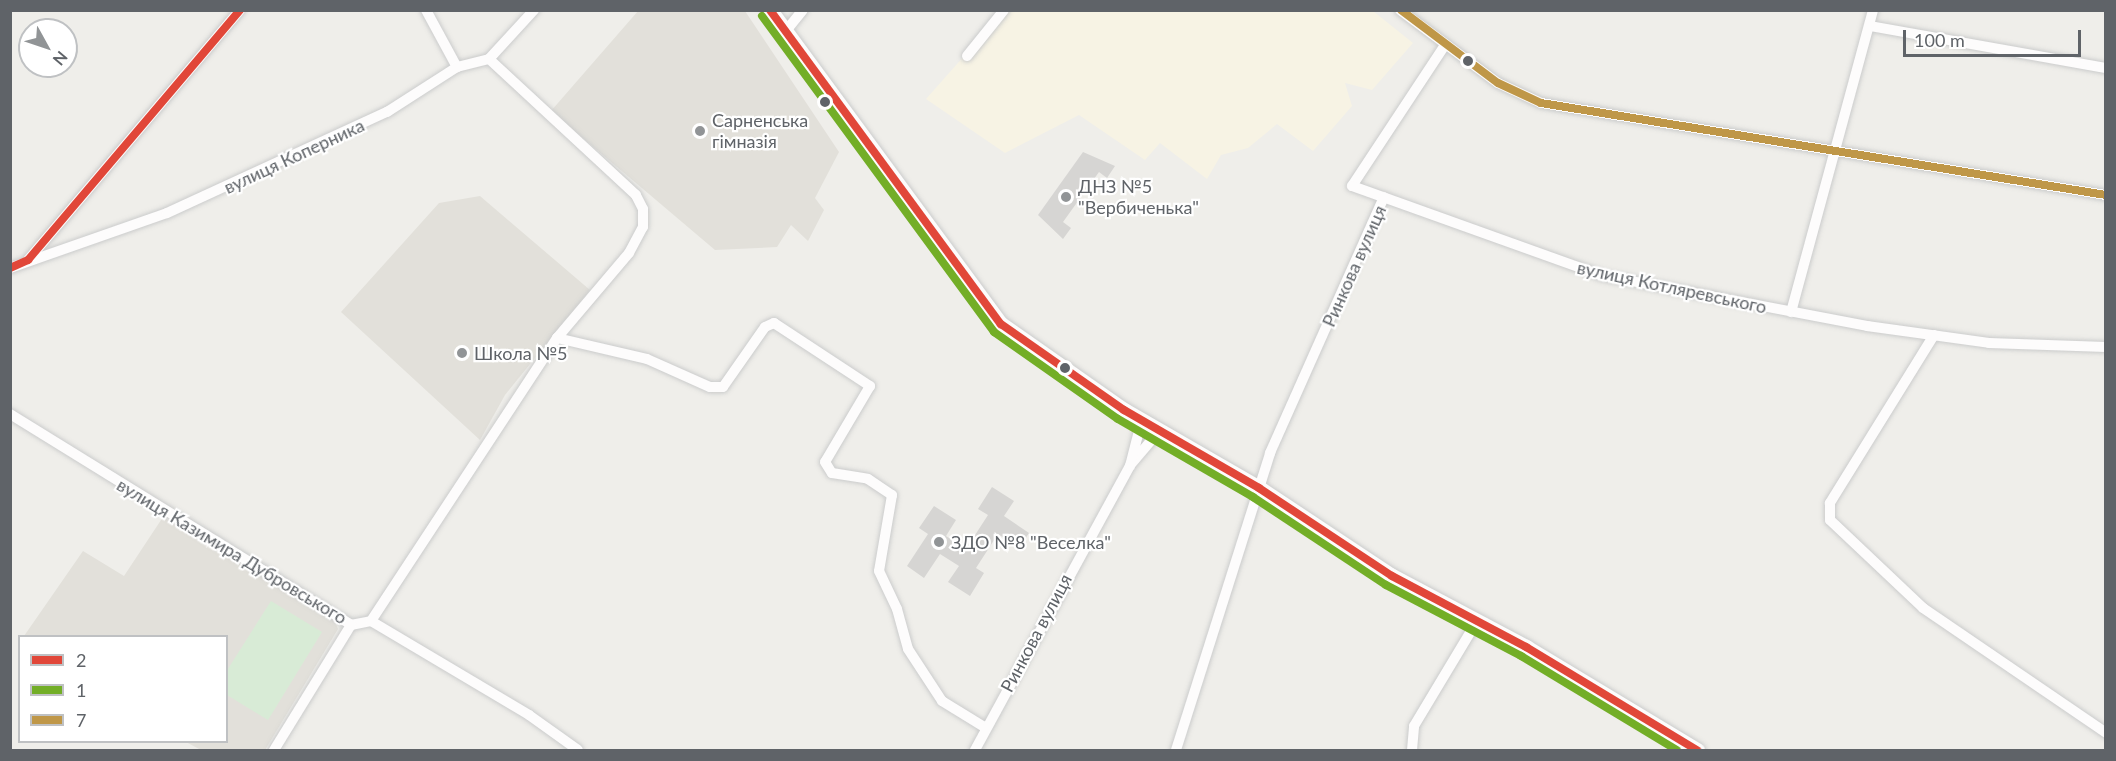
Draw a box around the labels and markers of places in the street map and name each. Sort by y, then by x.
unlabelled marker [1462,55,1474,67]
unlabelled marker [819,96,831,108]
place label: Сарненська гімназія [712,110,808,152]
marker: Сарненська гімназія [693,124,707,138]
place label: ДНЗ №5 "Вербиченька" [1078,176,1199,219]
marker: ДНЗ №5 "Вербиченька" [1059,190,1073,204]
place label: Школа №5 [474,342,567,364]
marker: Школа №5 [455,346,469,360]
unlabelled marker [1059,362,1071,374]
place label: ЗДО №8 "Веселка" [951,531,1111,553]
marker: ЗДО №8 "Веселка" [932,535,946,549]

